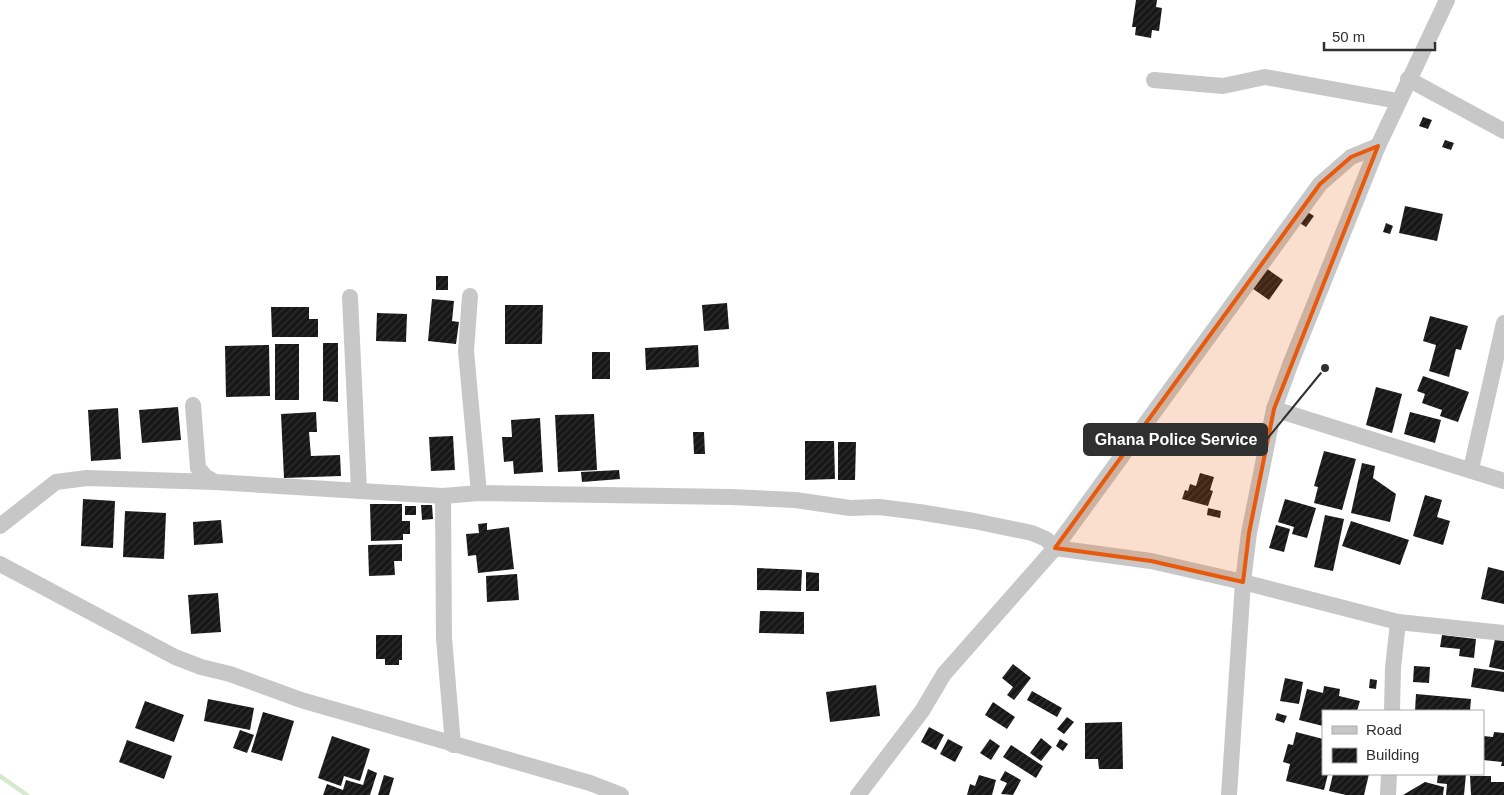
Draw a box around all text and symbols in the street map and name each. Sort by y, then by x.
scale bar [1324,20,1435,52]
text: 50 m [1332,28,1365,45]
callout: Ghana Police Service [1084,424,1267,455]
text: Ghana Police Service [1095,431,1257,448]
legend [1322,710,1484,775]
text: Road [1366,721,1402,738]
text: Building [1366,746,1419,763]

